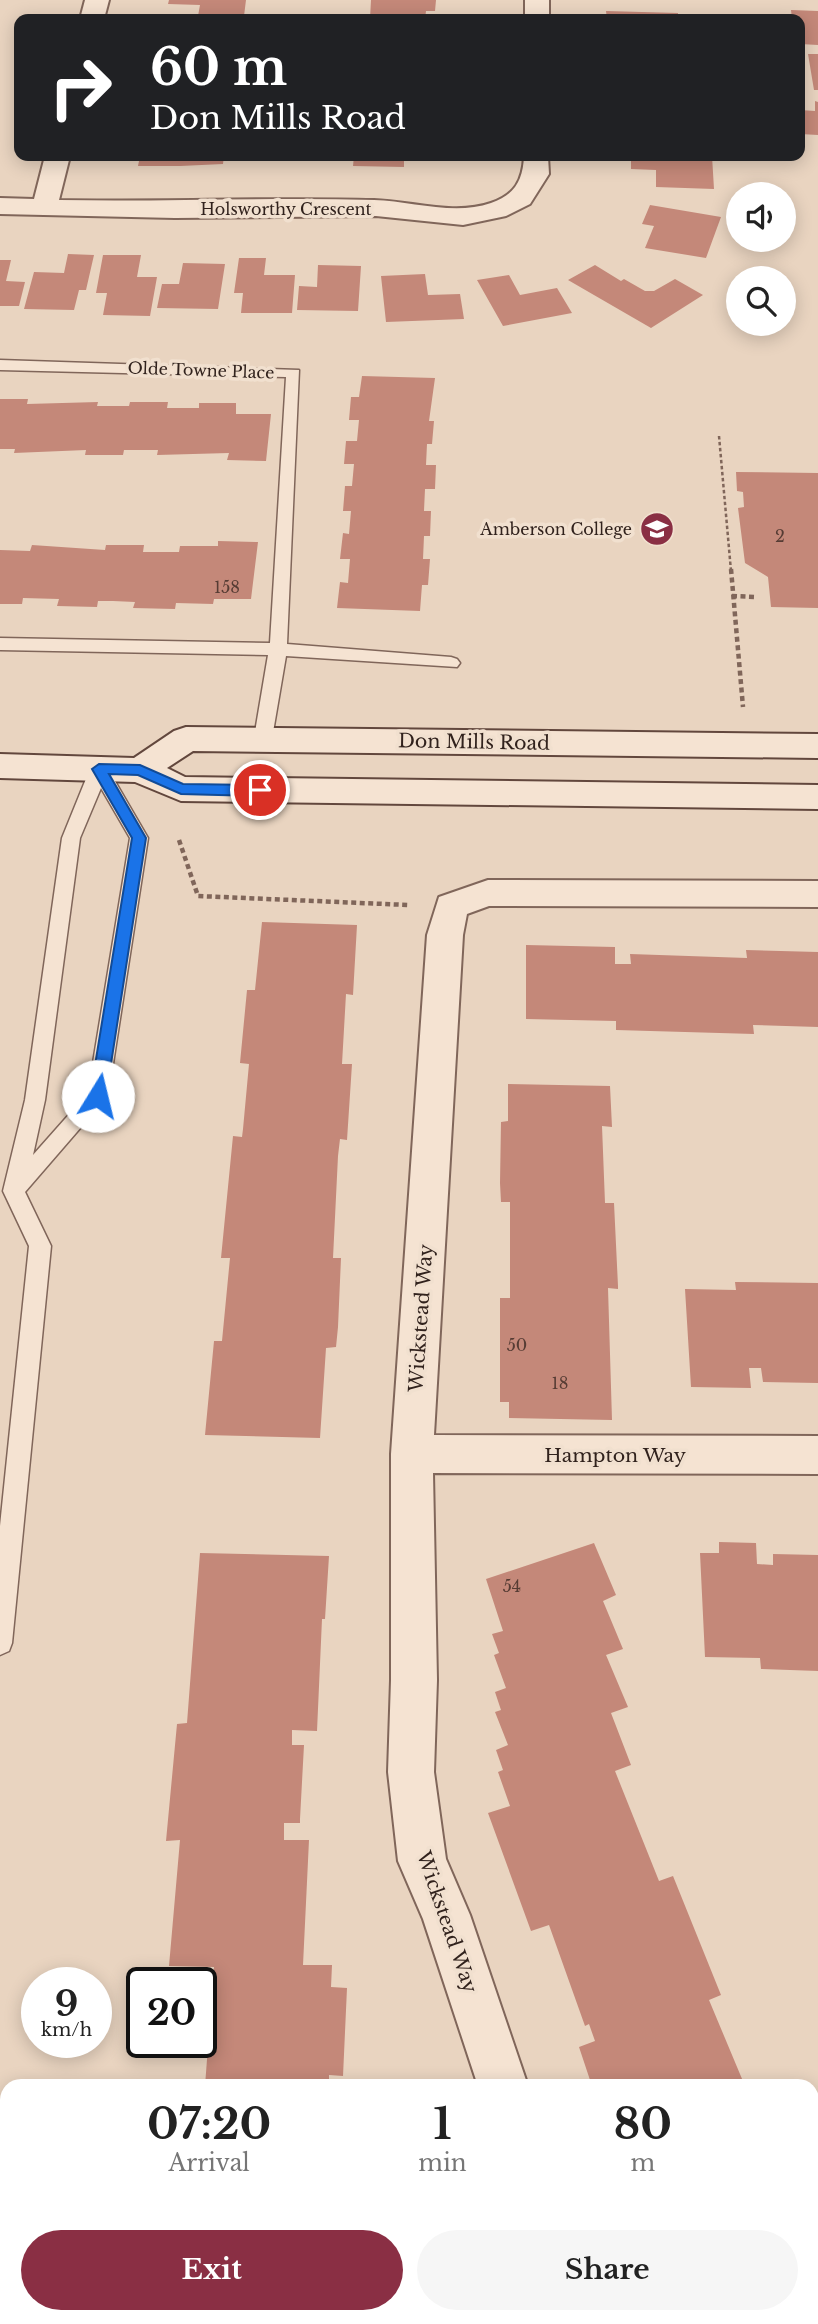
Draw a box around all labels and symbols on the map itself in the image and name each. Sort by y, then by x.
street label: Holsworthy Crescent [200,199,372,219]
street label: Olde Towne Place [127,357,275,383]
school or university icon: Amberson College [638,510,676,548]
place label: Amberson College [479,519,632,539]
house number: 2 [775,526,785,546]
house number: 158 [214,577,240,597]
street label: Don Mills Road [398,729,550,755]
pin [230,760,290,820]
position arrow [61,1059,135,1133]
street label: Wickstead Way [404,1243,438,1394]
house number: 50 [507,1335,527,1355]
house number: 18 [552,1373,568,1393]
street label: Hampton Way [544,1444,686,1467]
house number: 54 [503,1576,521,1596]
street label: Wickstead Way [412,1847,482,1996]
speed limit sign: 20 [126,1967,217,2058]

